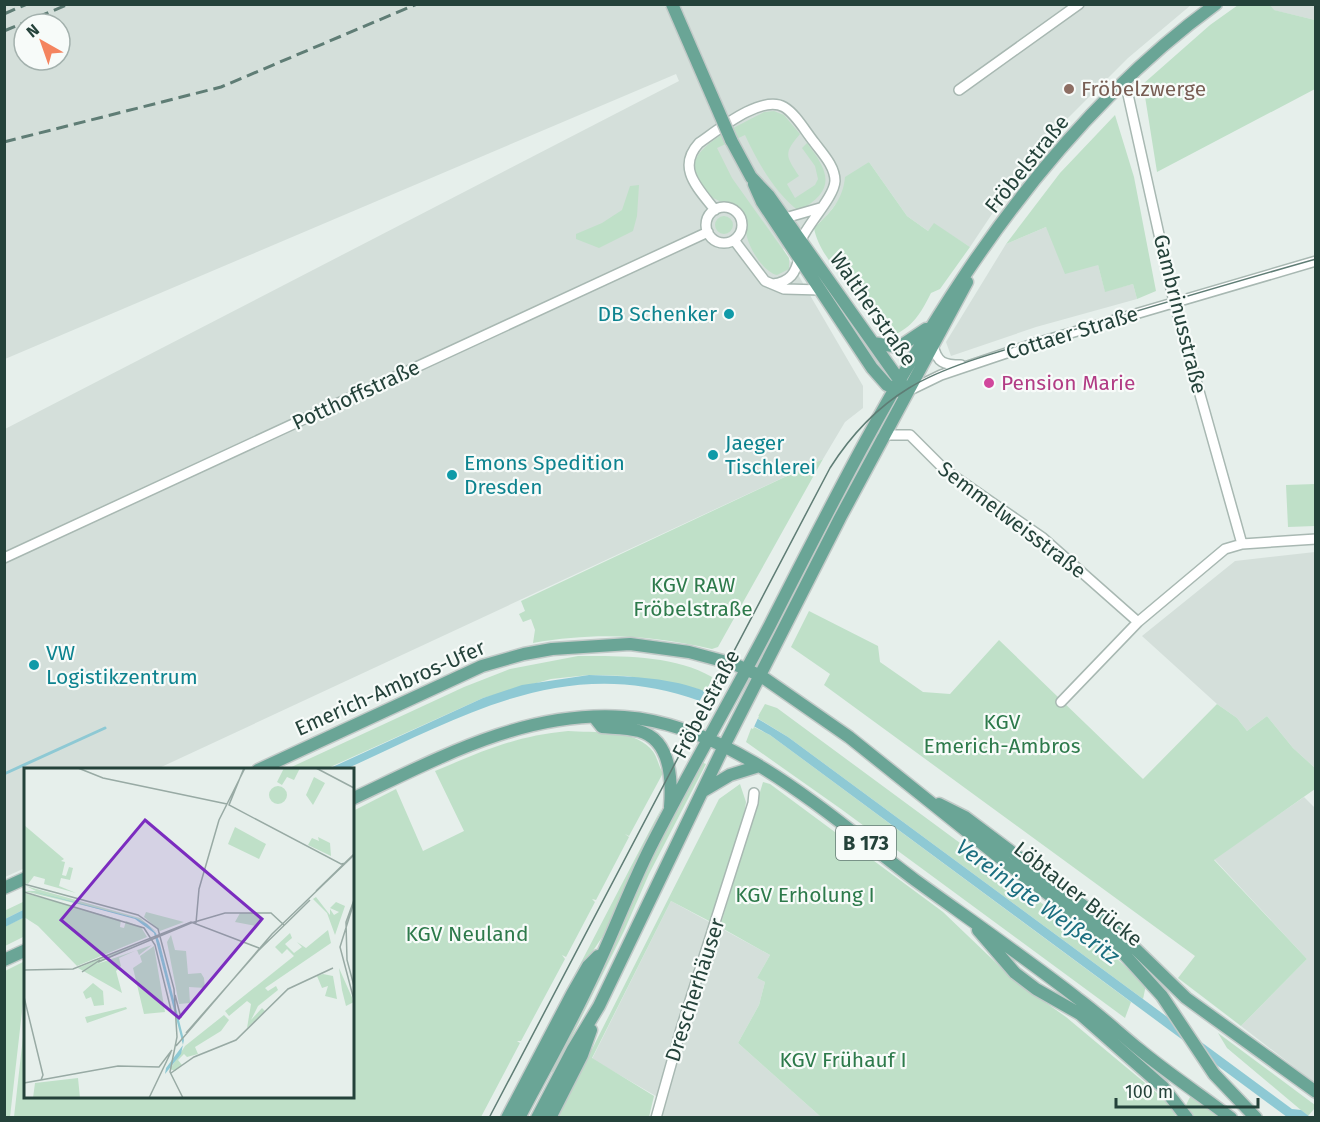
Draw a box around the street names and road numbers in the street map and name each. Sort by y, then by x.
street label: Fröbelstraße [979,109,1075,219]
street label: Gambrinusstraße [1148,232,1212,396]
street label: Waltherstraße [824,247,922,371]
street label: Cottaer Straße [1003,301,1141,365]
street label: Potthoffstraße [288,354,424,436]
street label: Semmelweisstraße [933,456,1091,584]
street label: Emerich-Ambros-Ufer [291,634,489,742]
street label: Fröbelstraße [666,645,746,763]
road number: B 173 [836,826,896,860]
street label: Löbtauer Brücke [1009,836,1147,952]
street label: Drescherhäuser [660,915,730,1065]

